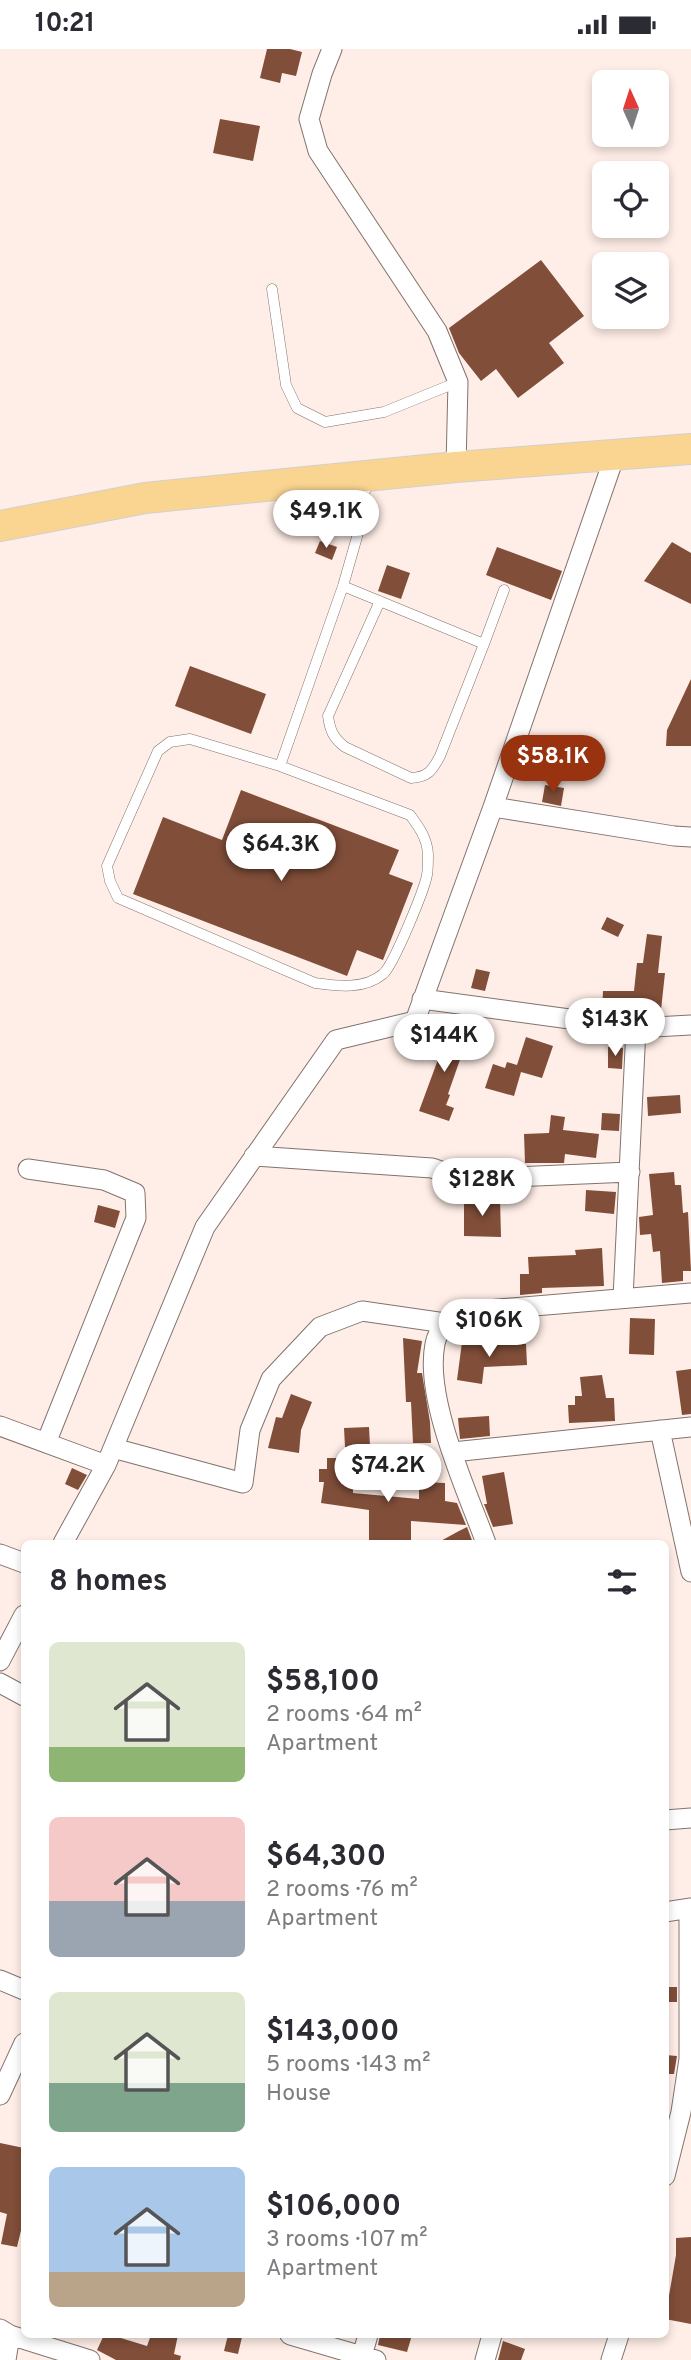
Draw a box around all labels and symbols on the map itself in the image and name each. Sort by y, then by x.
north arrow [592,70,668,147]
pin: $49.1K [269,491,383,550]
pin: $58.1K [496,735,610,795]
pin: $64.3K [224,823,338,883]
pin: $143K [566,999,664,1058]
pin: $144K [395,1014,493,1074]
pin: $128K [433,1159,531,1218]
pin: $106K [440,1299,538,1359]
pin: $74.2K [331,1445,445,1504]

